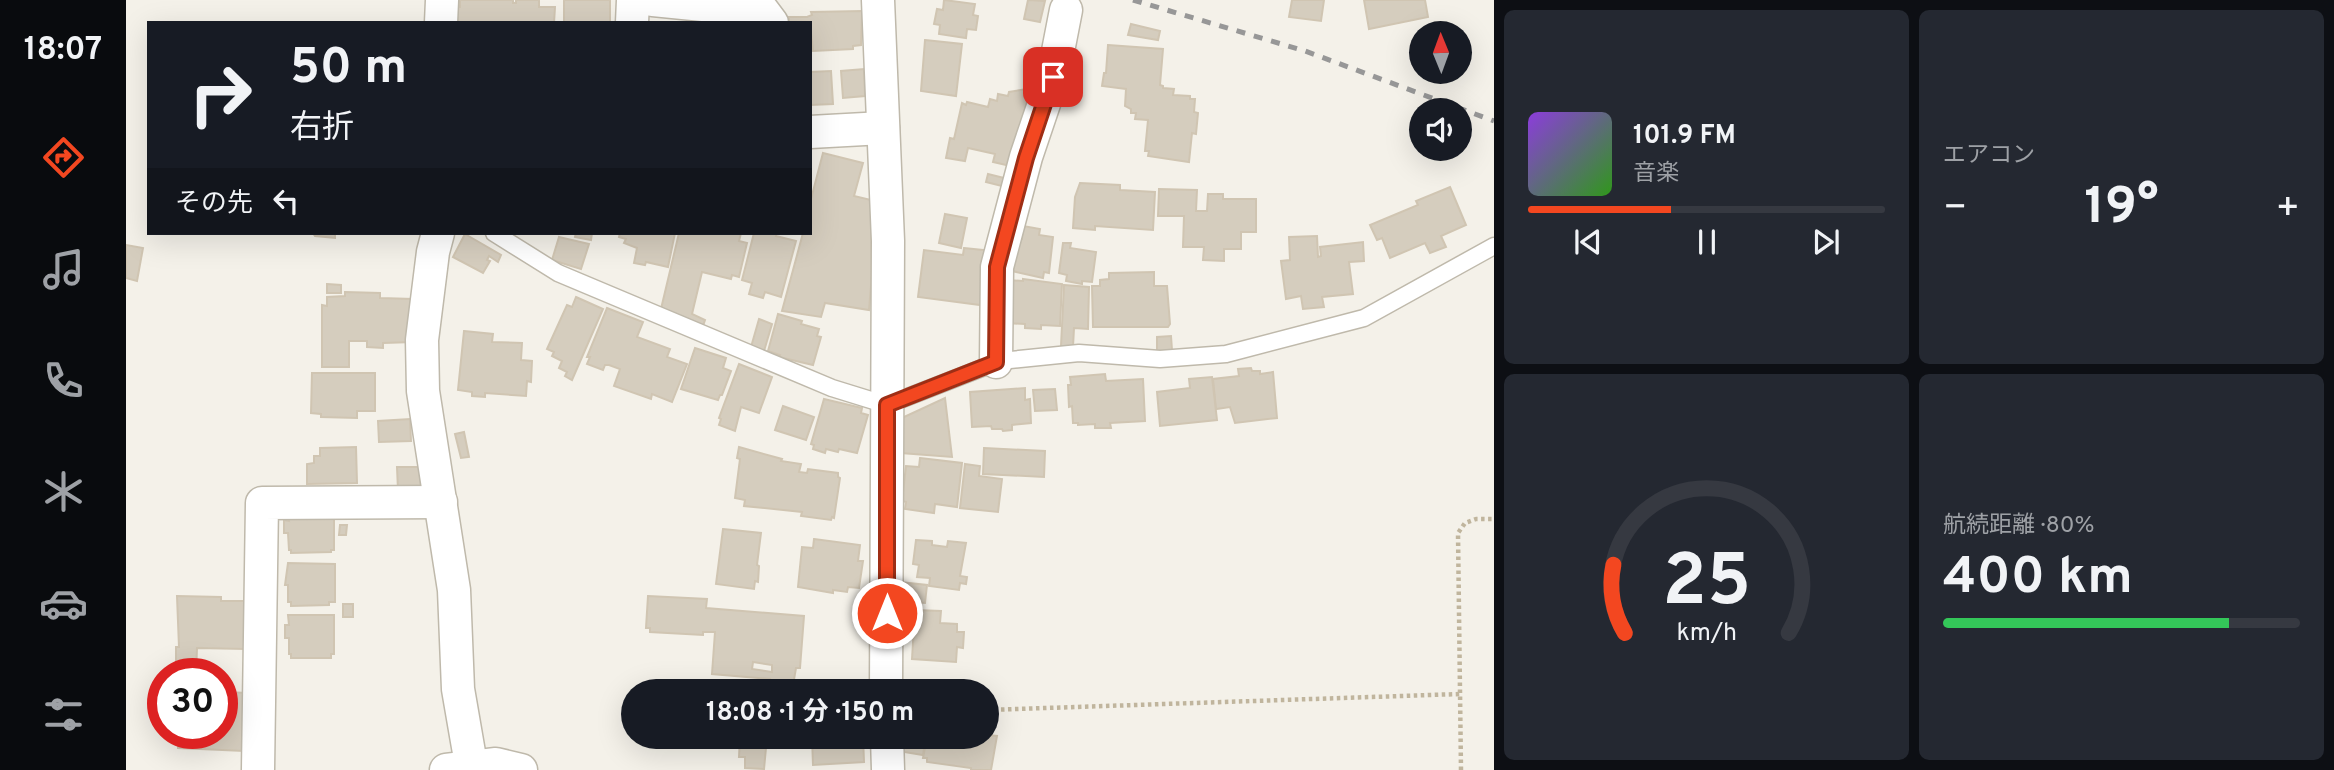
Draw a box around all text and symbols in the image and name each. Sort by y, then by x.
north arrow [1409,21,1472,84]
map controls [1409,21,1472,161]
text: 18:07 [24,31,102,71]
text: 50 m [290,39,407,101]
pin [1023,47,1083,107]
icon: right [175,49,266,140]
icon: arrive [1034,58,1072,96]
button: sound [1409,98,1472,161]
text: 右折 [290,109,354,149]
text: 101.9 FM [1633,120,1736,153]
icon: directions [39,133,88,182]
text: エアコン [1943,142,2035,171]
text: 音楽 [1633,160,1679,189]
text: 19° [2084,176,2159,242]
icon: left [267,182,305,220]
text: − [1943,185,1968,234]
text: + [2275,185,2300,234]
text: その先 [175,188,253,221]
icon: previous [1569,223,1607,261]
icon: pause [1688,223,1726,261]
icon: next [1807,223,1845,261]
icon: music [39,245,88,294]
icon: phone [39,356,88,405]
icon: climate [39,467,88,516]
text: 航続距離 · 80% [1943,512,2094,541]
text: 25 [1662,539,1751,631]
text: 400 km [1943,546,2133,612]
position arrow [850,576,924,650]
icon: car [39,579,88,628]
text: km/h [1676,618,1737,650]
speed limit sign: 30 [147,658,238,749]
icon: filters [39,690,88,739]
text: 18:08 · 1 分 · 150 m [706,697,914,730]

